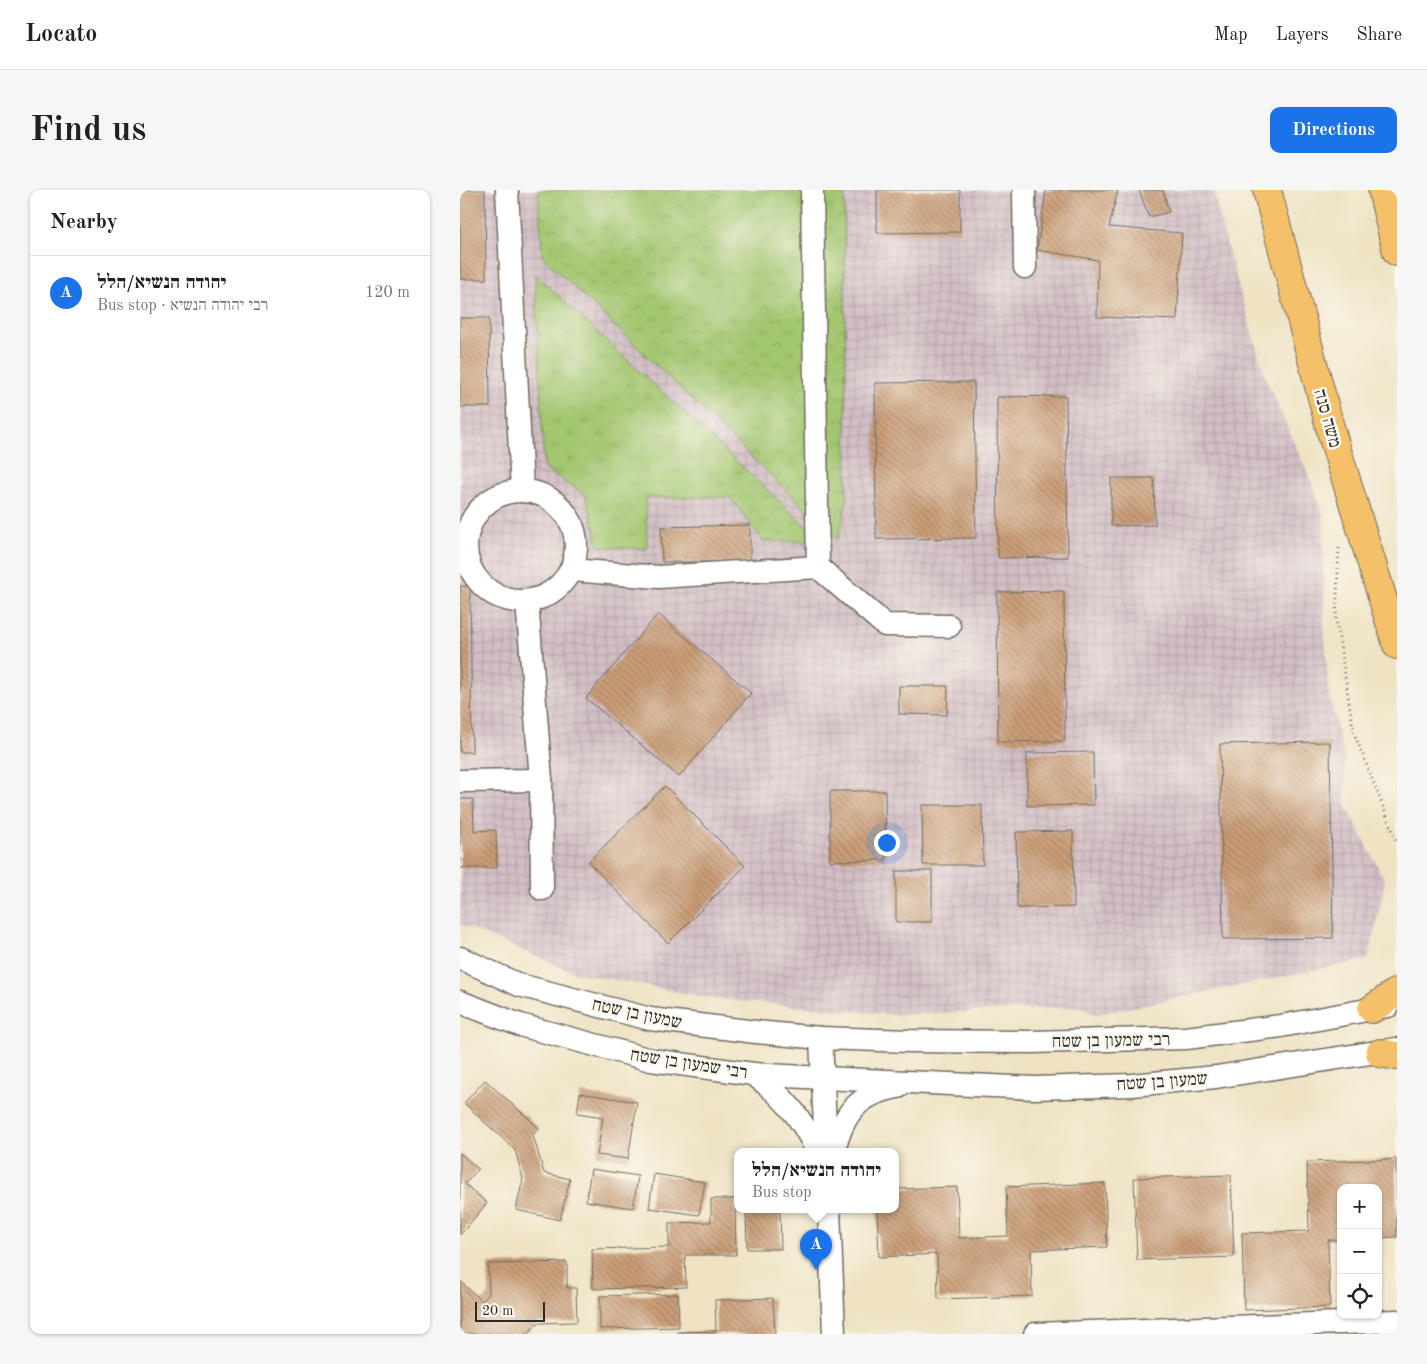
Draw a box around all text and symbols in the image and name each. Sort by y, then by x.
text: Locato [25,23,97,47]
text: Map [1214,26,1248,44]
text: Layers [1276,26,1328,44]
text: Share [1356,26,1402,44]
button: Directions [1270,107,1397,153]
text: Find us [30,113,146,148]
text: Nearby [50,212,118,233]
text: יהודה הנשיא/הלל [97,274,226,293]
text: A [60,285,72,301]
text: 120 m [365,285,410,301]
text: Bus stop · רבי יהודה הנשיא [97,298,268,314]
street label: משה סנה [1310,387,1344,450]
your location [874,830,900,856]
street label: שמעון בן שטח [590,996,683,1032]
street label: רבי שמעון בן שטח [1051,1031,1171,1051]
street label: רבי שמעון בן שטח [629,1046,749,1082]
street label: שמעון בן שטח [1116,1070,1208,1094]
popup [734,1148,899,1213]
text: יהודה הנשיא/הלל [752,1162,881,1181]
map controls [1337,1184,1382,1319]
button: + [1337,1184,1382,1229]
text: Bus stop [752,1185,812,1201]
pin: A [800,1229,832,1270]
button: − [1337,1229,1382,1274]
button: locate [1337,1274,1382,1319]
scale bar [475,1299,545,1322]
text: 20 m [482,1304,513,1318]

